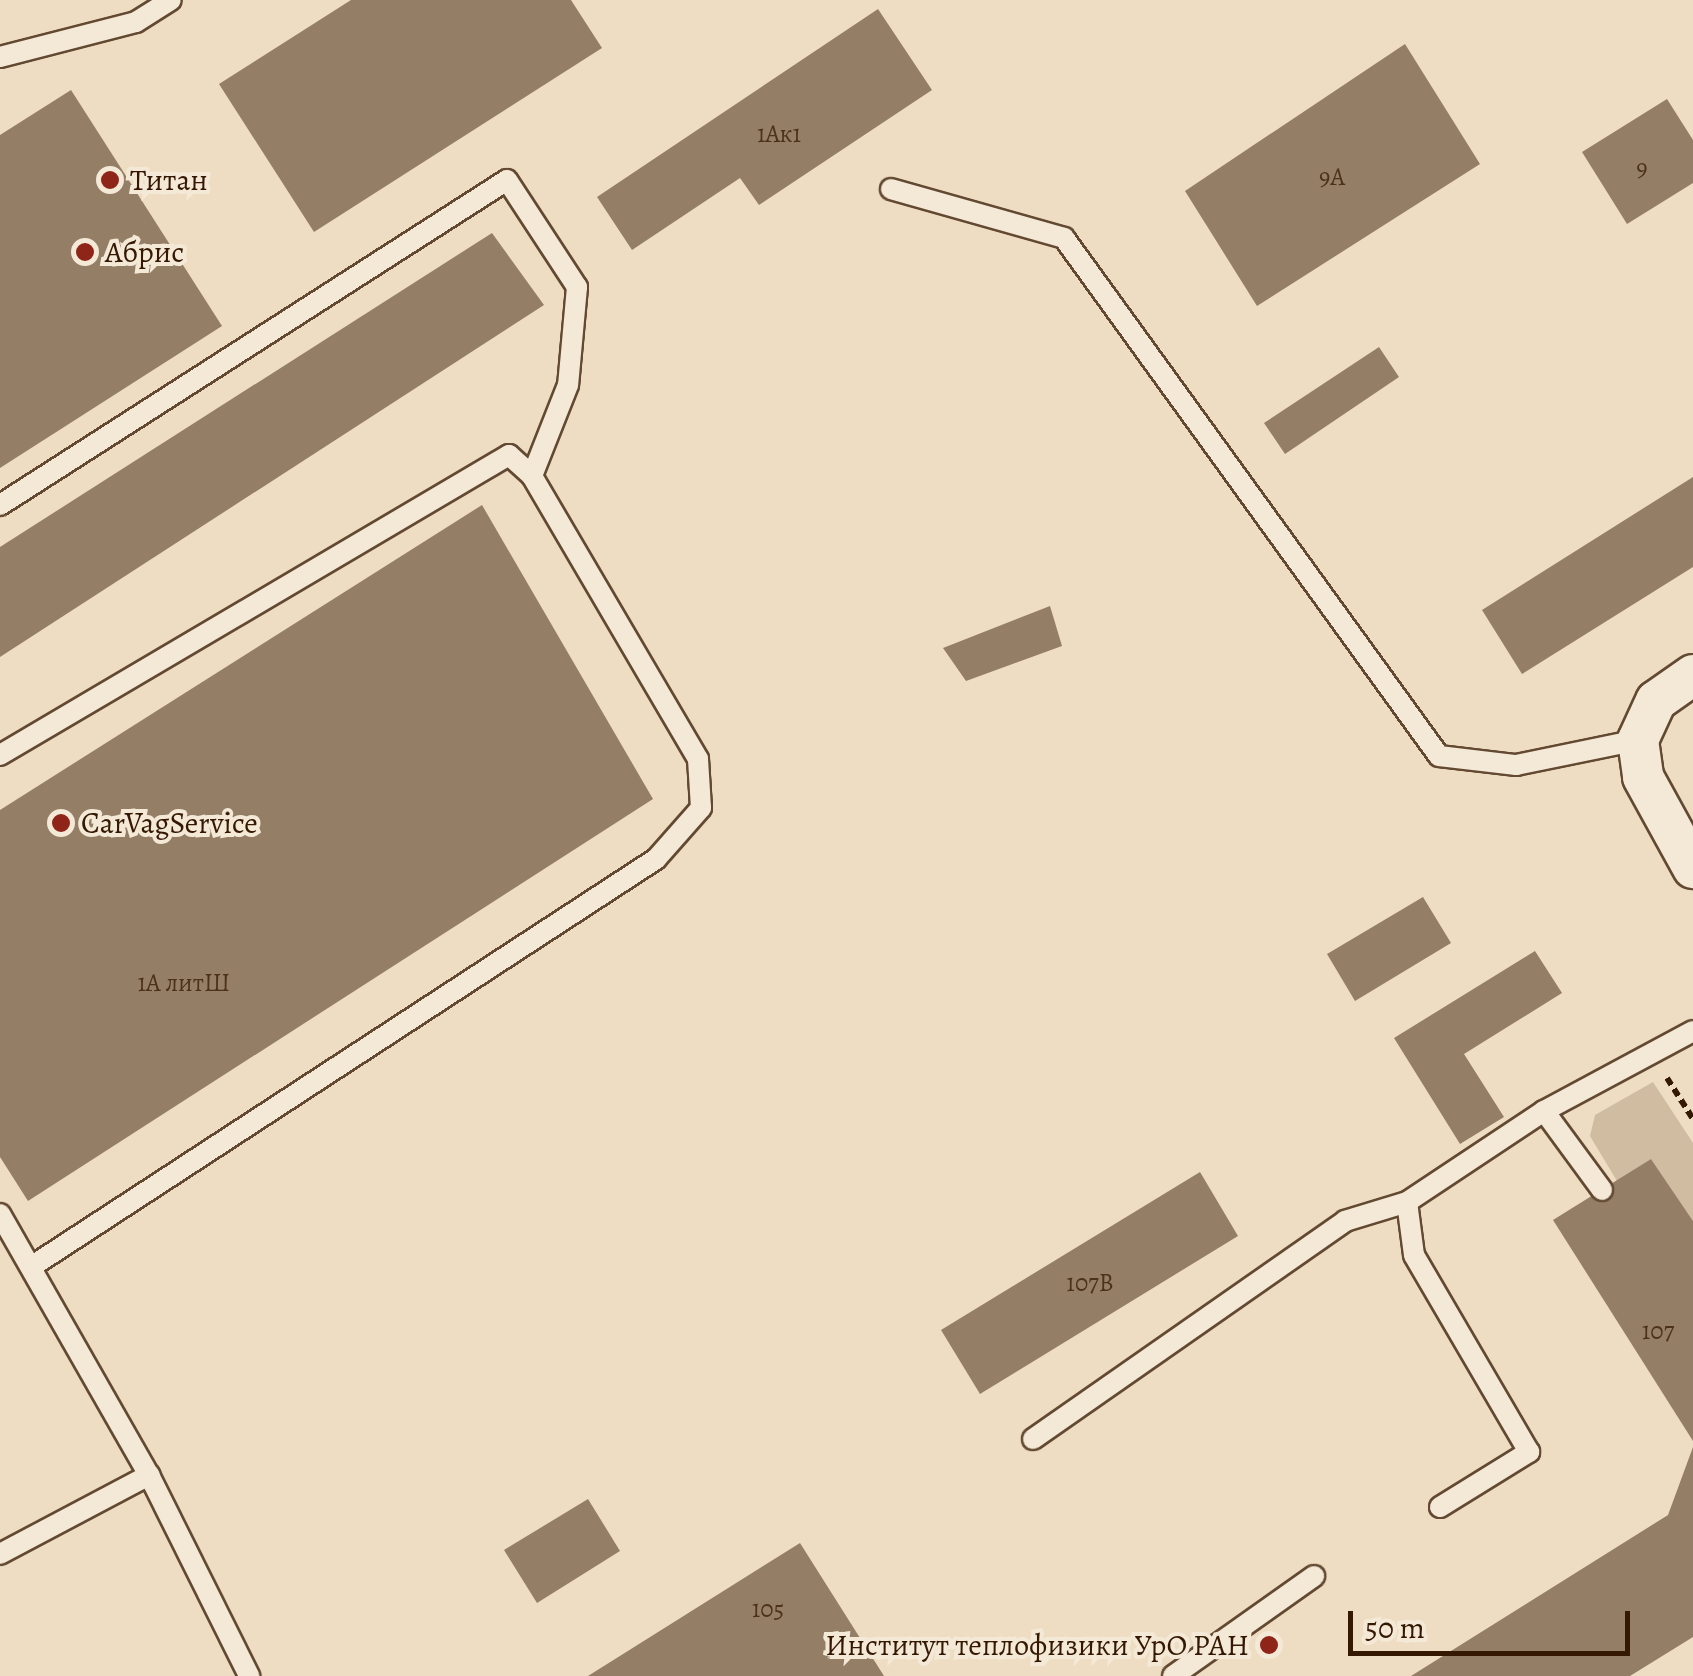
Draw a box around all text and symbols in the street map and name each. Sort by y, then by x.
house number: 1Ак1 [757,119,801,149]
house number: 9 [1636,153,1648,183]
place label: Титан [130,162,208,198]
house number: 9А [1319,162,1345,192]
marker: Титан [99,169,121,191]
place label: Абрис [105,234,184,270]
marker: Абрис [74,241,96,263]
place label: CarVagService [81,805,258,841]
marker: CarVagService [50,812,72,834]
house number: 1А литШ [138,968,230,998]
house number: 107В [1066,1268,1114,1298]
house number: 107 [1642,1316,1674,1346]
scale bar [1353,1591,1636,1653]
house number: 105 [752,1594,784,1624]
text: 50 m [1365,1608,1425,1648]
place label: Институт теплофизики УрО РАН [825,1627,1249,1663]
marker: Институт теплофизики УрО РАН [1258,1634,1280,1656]

